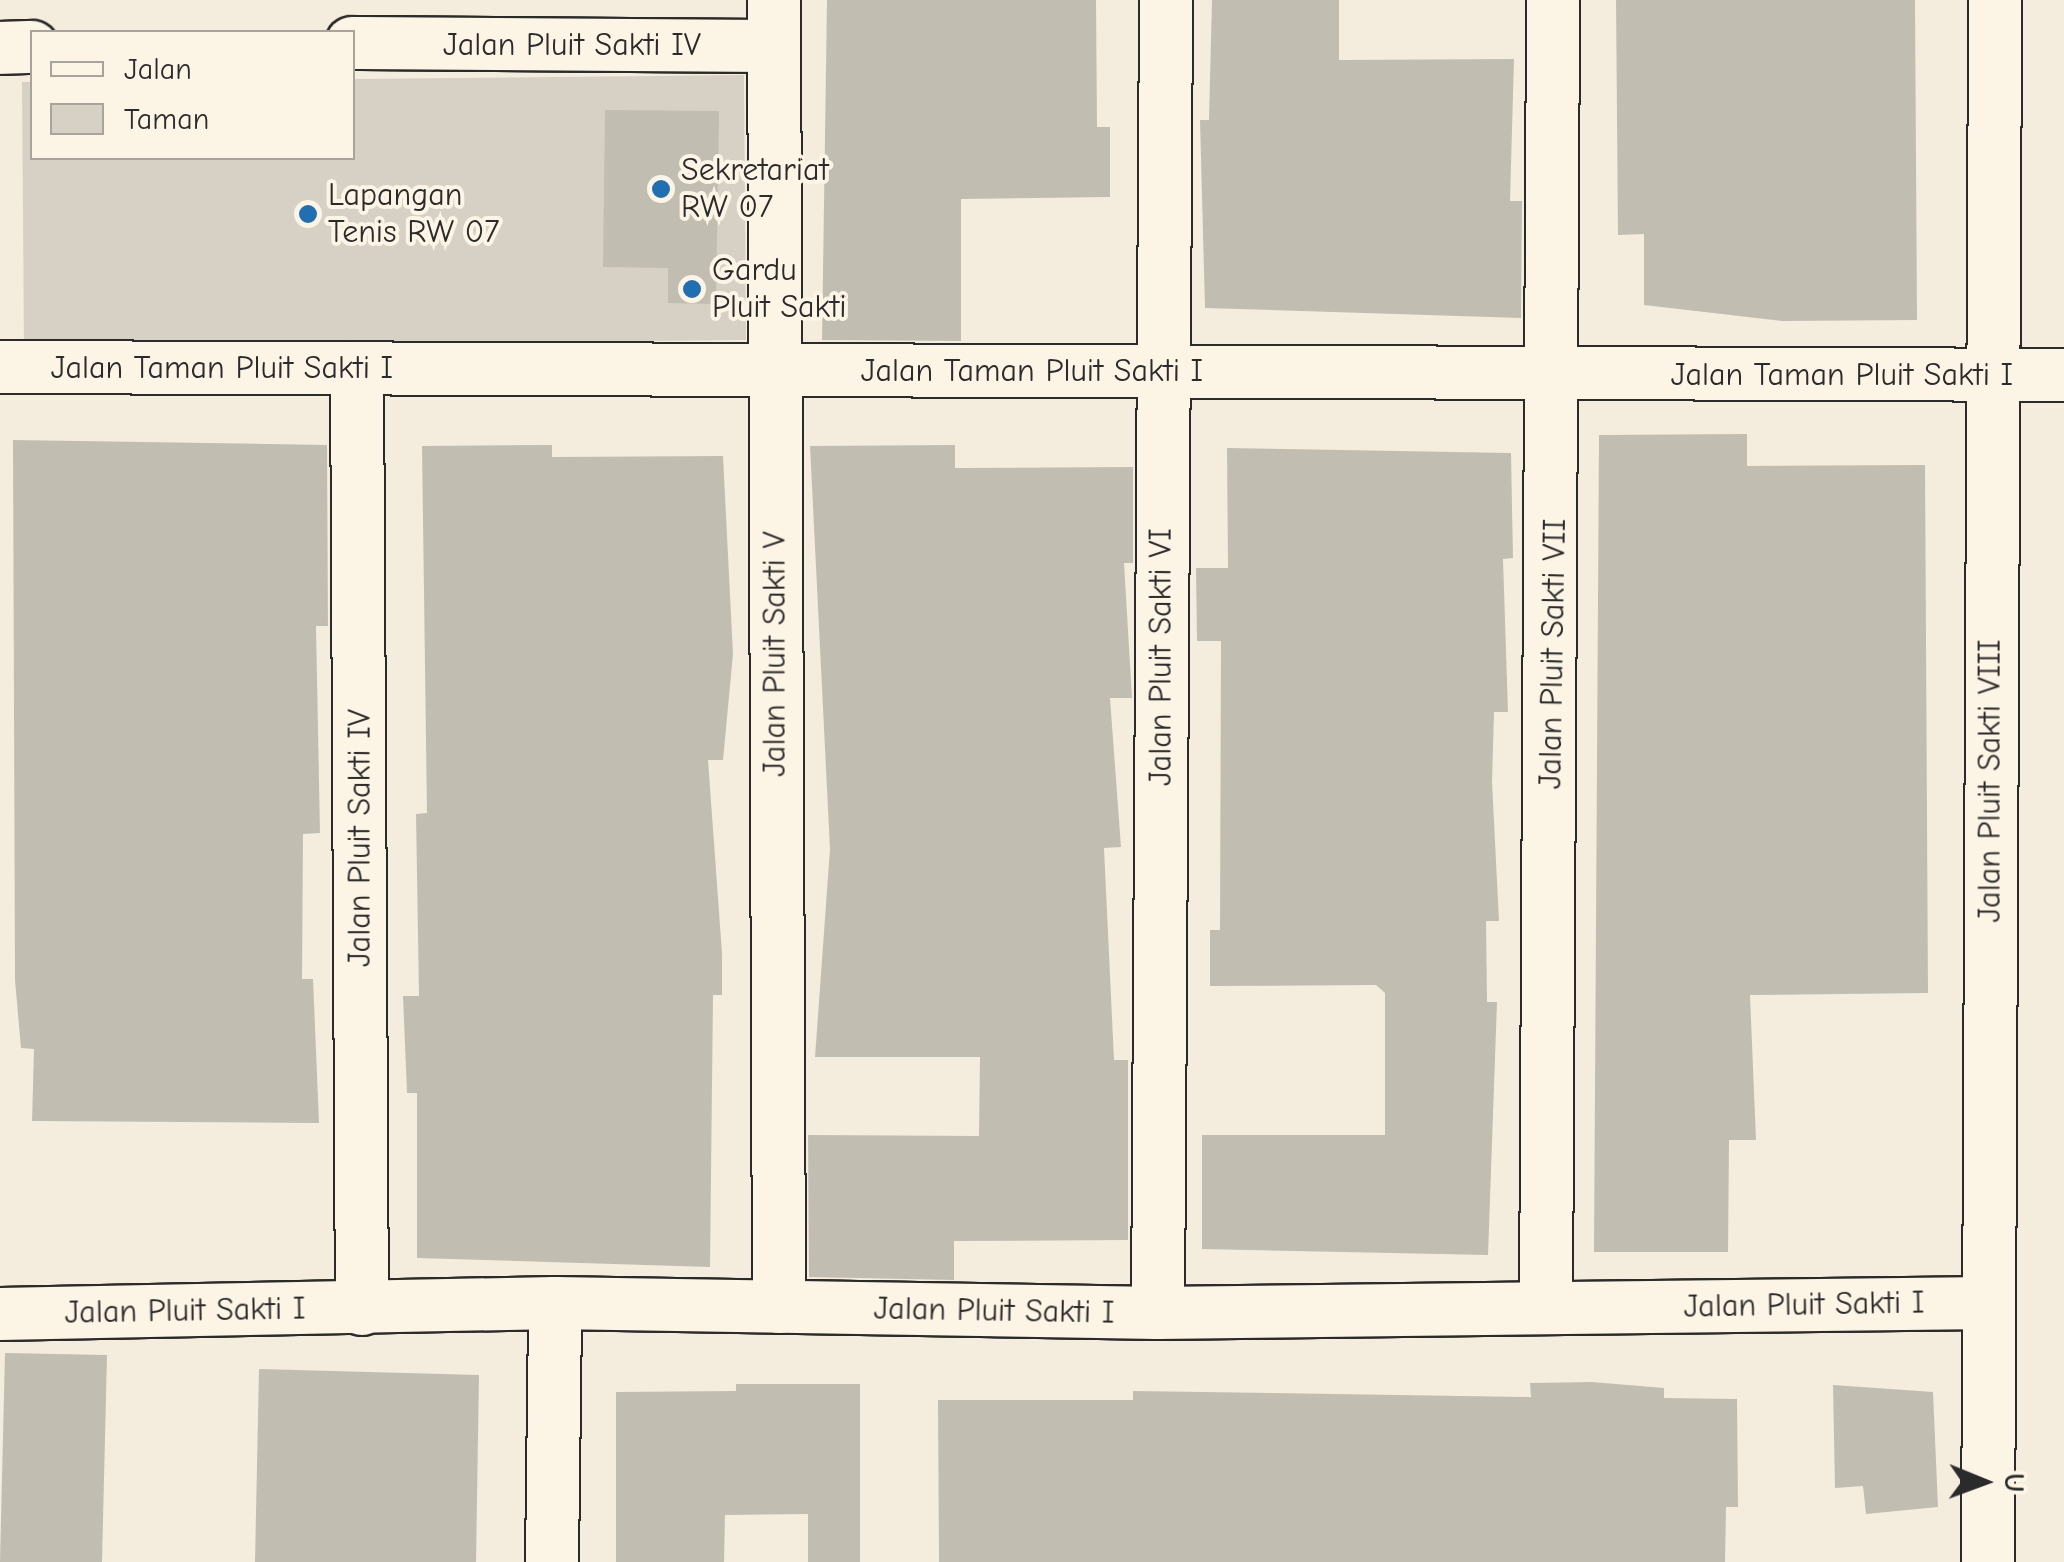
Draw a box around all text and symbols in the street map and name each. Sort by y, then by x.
street label: Jalan Pluit Sakti IV [443,26,701,64]
legend [30,30,355,160]
text: Jalan [124,52,192,87]
text: Taman [124,102,209,137]
place label: Sekretariat RW 07 [681,152,829,227]
place label: Lapangan Tenis RW 07 [328,177,499,252]
marker: Sekretariat RW 07 [650,178,672,200]
marker: Lapangan Tenis RW 07 [297,203,319,225]
place label: Gardu Pluit Sakti [712,252,846,327]
marker: Gardu Pluit Sakti [681,278,703,300]
street label: Jalan Taman Pluit Sakti I [51,349,393,387]
street label: Jalan Taman Pluit Sakti I [861,352,1203,390]
street label: Jalan Taman Pluit Sakti I [1671,356,2013,394]
street label: Jalan Pluit Sakti VII [1531,518,1575,790]
street label: Jalan Pluit Sakti VI [1142,528,1180,786]
street label: Jalan Pluit Sakti V [756,531,794,777]
street label: Jalan Pluit Sakti VIII [1971,640,2009,922]
street label: Jalan Pluit Sakti IV [341,709,379,967]
street label: Jalan Pluit Sakti I [1683,1284,1925,1326]
street label: Jalan Pluit Sakti I [64,1290,306,1332]
street label: Jalan Pluit Sakti I [873,1290,1115,1332]
north arrow [1934,1432,2034,1532]
text: U [1998,1473,2030,1492]

